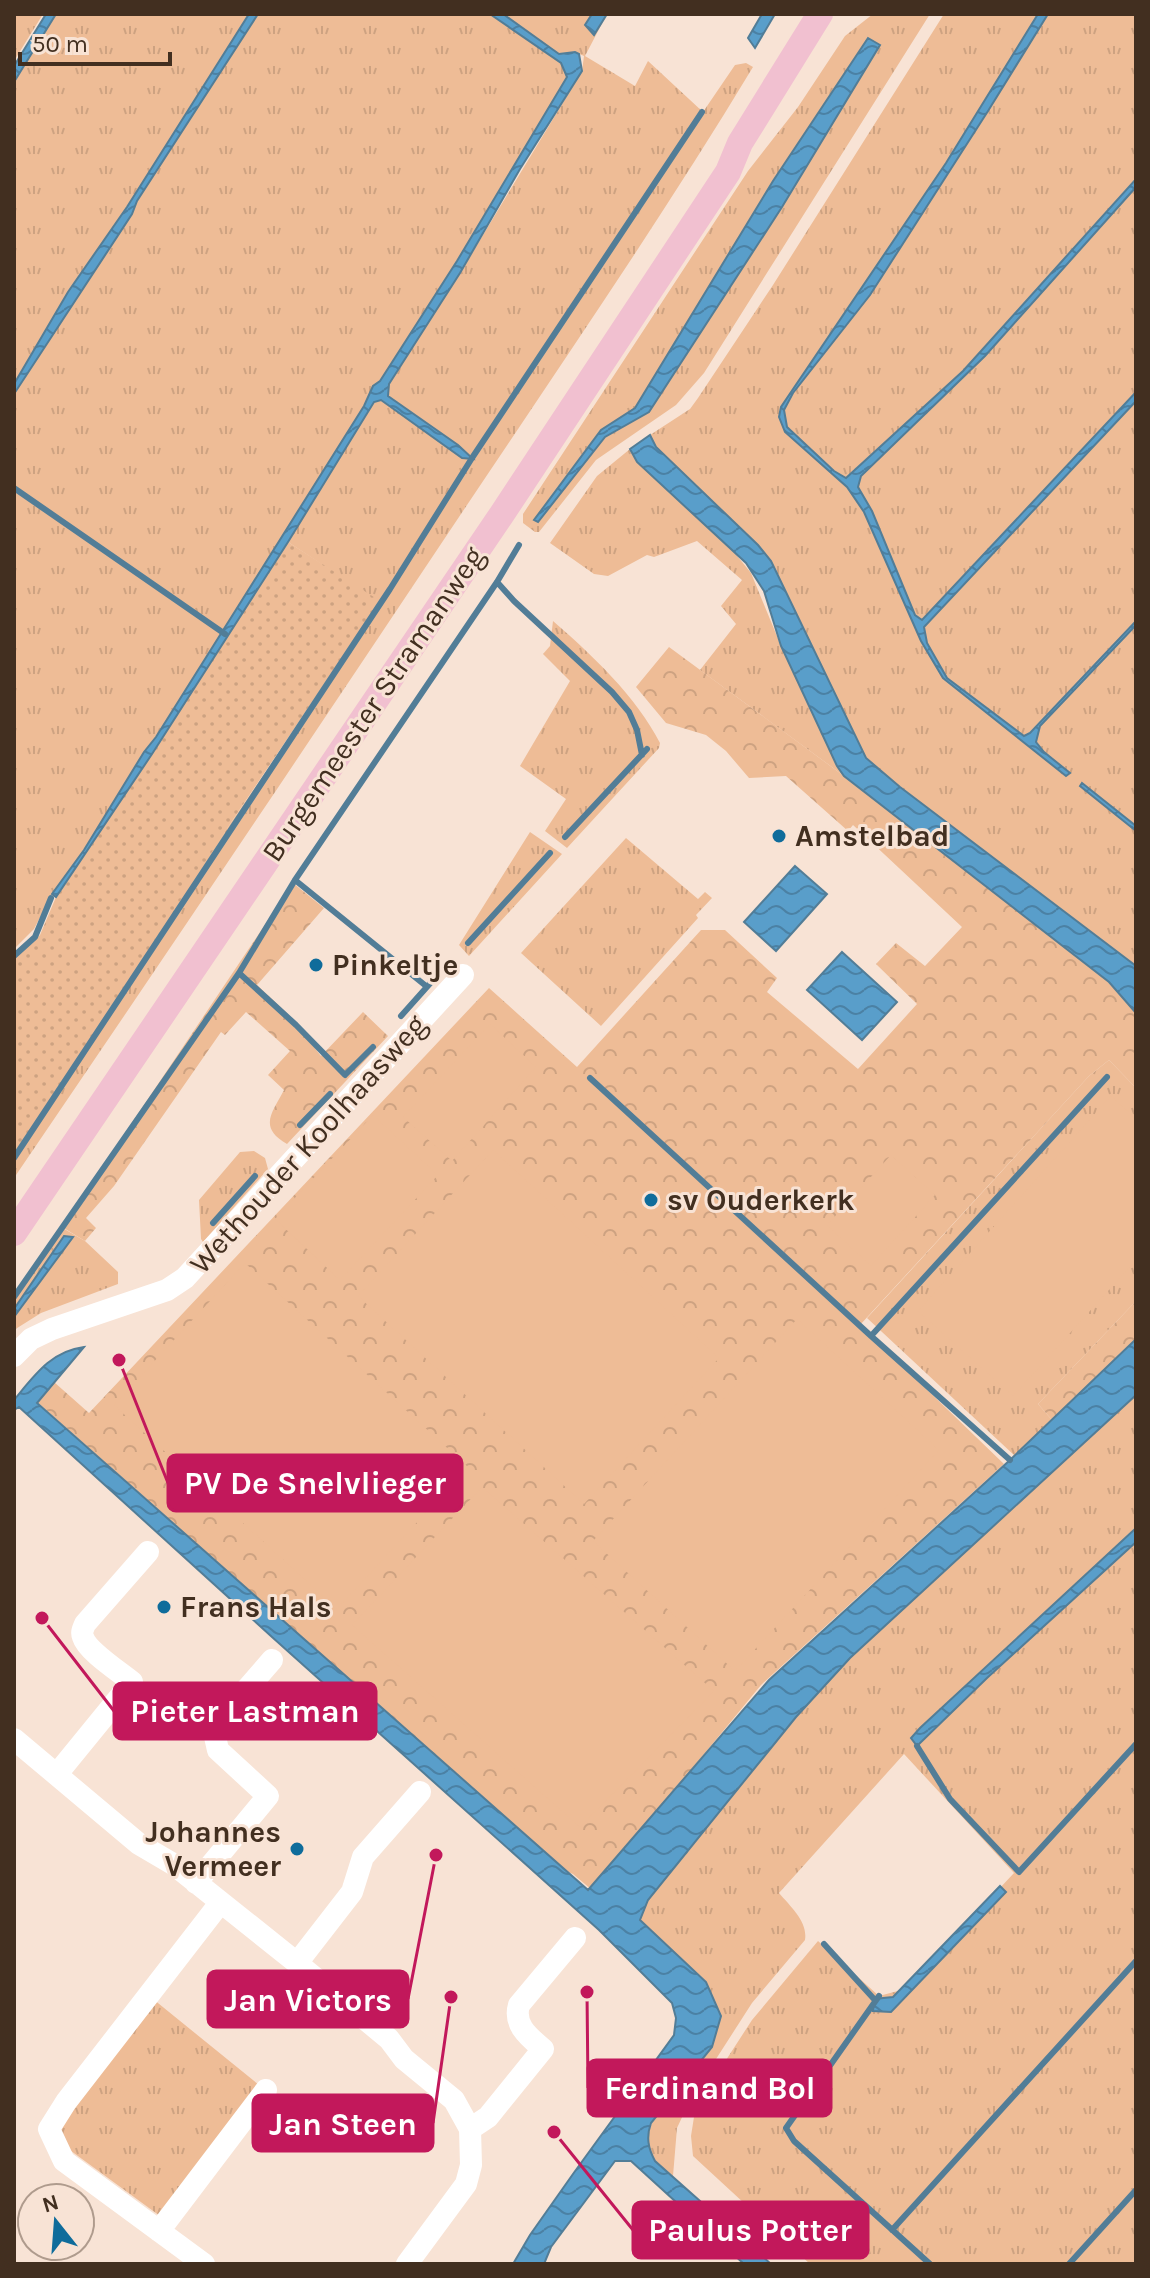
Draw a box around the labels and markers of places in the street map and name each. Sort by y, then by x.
place label: Amstelbad [795,818,949,854]
marker: Amstelbad [770,827,788,845]
place label: Pinkeltje [332,947,459,983]
marker: Pinkeltje [307,956,325,974]
place label: sv Ouderkerk [667,1182,855,1218]
marker: sv Ouderkerk [642,1191,660,1209]
callout: PV De Snelvlieger [168,1455,462,1511]
place label: Frans Hals [180,1589,332,1625]
marker: Frans Hals [155,1598,173,1616]
callout: Pieter Lastman [114,1683,376,1739]
place label: Johannes Vermeer [145,1814,281,1884]
marker: Johannes Vermeer [288,1840,306,1858]
callout: Jan Victors [208,1971,408,2027]
callout: Ferdinand Bol [588,2060,831,2116]
callout: Jan Steen [253,2095,433,2151]
callout: Paulus Potter [633,2202,868,2258]

